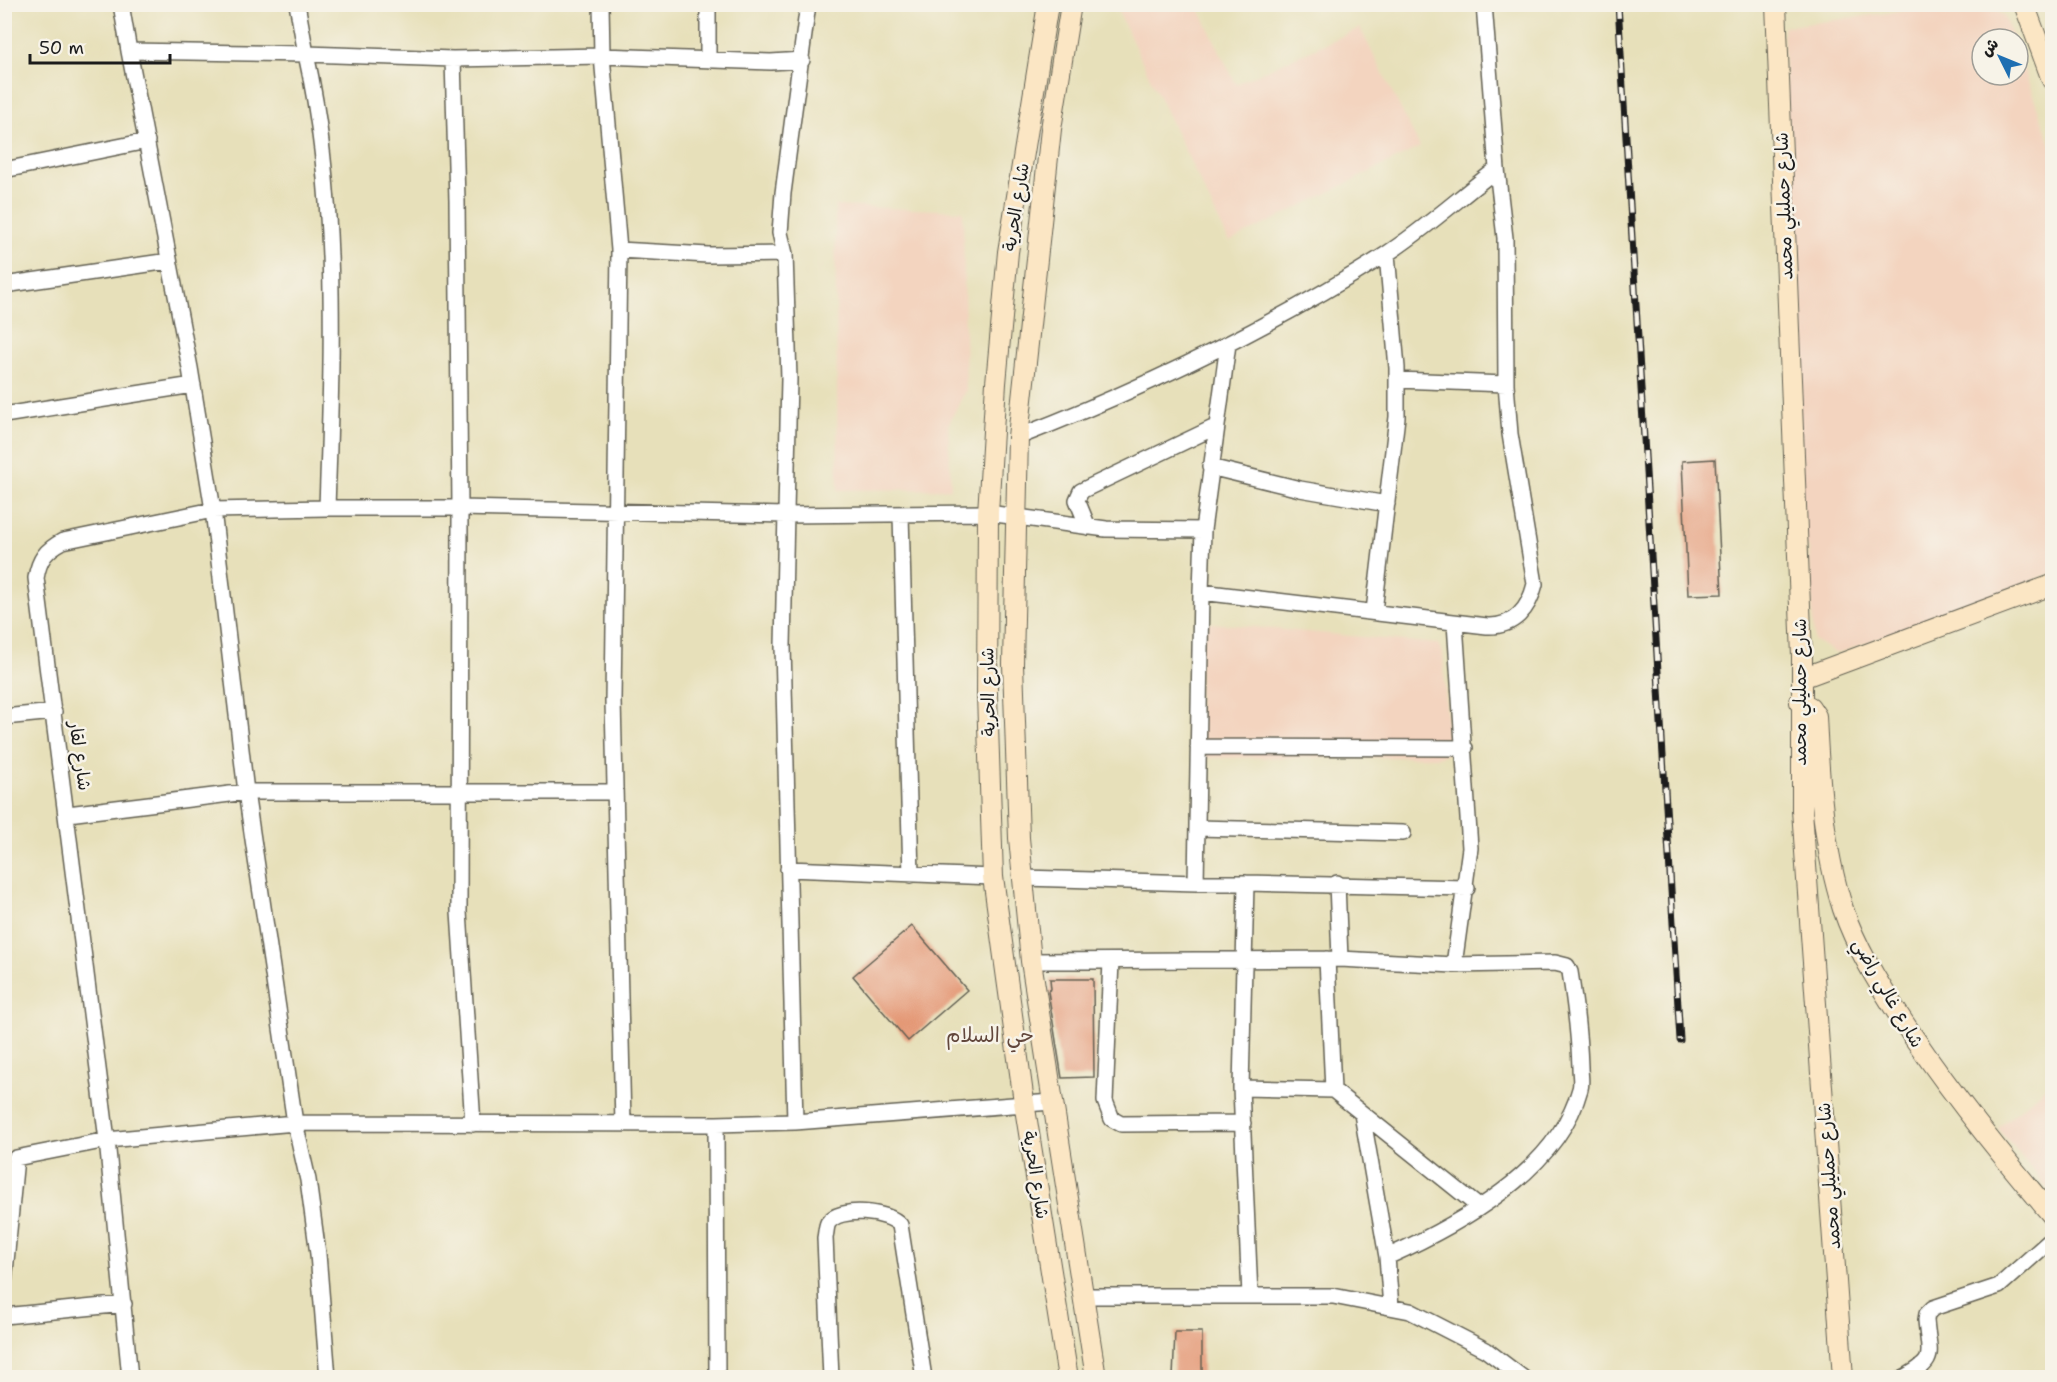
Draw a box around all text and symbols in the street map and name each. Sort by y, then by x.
scale bar [30,27,170,65]
north arrow [1970,27,2030,87]
text: ش [1976,34,2003,61]
text: 50 m [39,36,84,60]
street label: شارع حمليلي محمد [1769,132,1803,280]
street label: شارع الحرية [997,161,1035,253]
street label: شارع حمليلي محمد [1788,618,1816,766]
street label: شارع الحرية [975,647,1001,737]
street label: شارع لقار [63,718,97,792]
street label: شارع غالي راضي [1844,934,1929,1054]
district label: حي السلام [946,1022,1034,1053]
street label: شارع حمليلي محمد [1812,1101,1850,1250]
street label: شارع الحرية [1017,1129,1055,1221]

